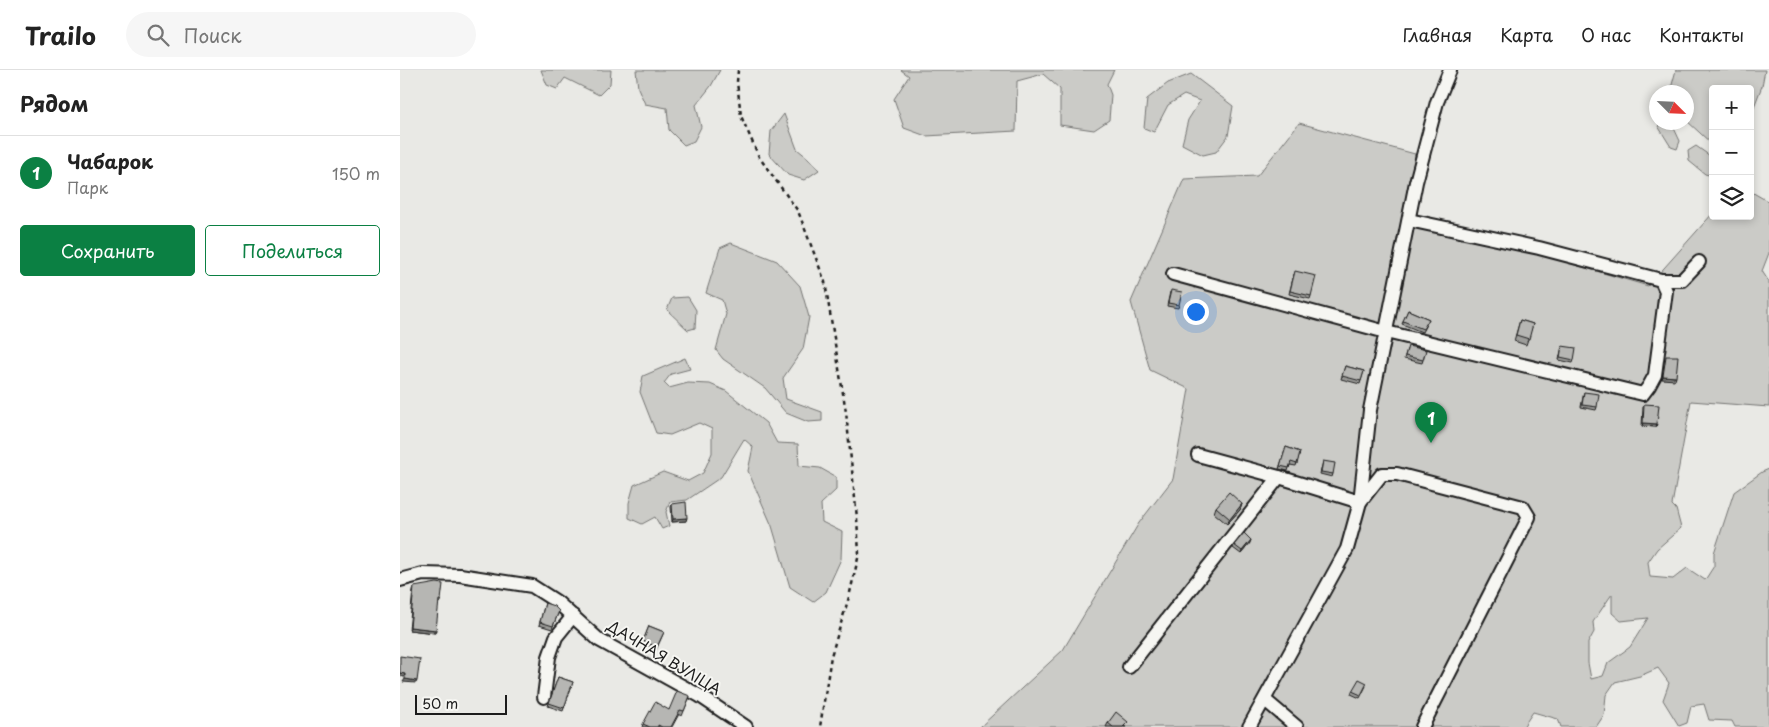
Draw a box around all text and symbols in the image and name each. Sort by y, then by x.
search box [126,12,476,57]
text: Trailo [25,17,96,53]
icon: search [144,21,172,49]
text: Поиск [184,21,242,49]
text: Главная [1403,21,1472,48]
text: Карта [1500,21,1553,48]
text: О нас [1581,21,1631,48]
text: Контакты [1659,21,1744,48]
north arrow [1649,85,1694,130]
map controls [1709,85,1754,220]
button: + [1709,85,1754,130]
text: Рядом [20,87,88,119]
button: − [1709,130,1754,175]
text: Чабарок [67,147,153,175]
text: 1 [32,161,40,185]
text: 150 m [332,161,380,185]
text: Парк [67,175,108,199]
button: layers [1709,175,1754,220]
button: Сохранить [20,225,195,276]
button: Поделиться [205,225,380,276]
your location [1183,299,1209,325]
pin: 1 [1415,402,1447,443]
street label: ДАЧНАЯ ВУЛІЦА [602,613,726,700]
scale bar [415,692,508,715]
text: 50 m [422,693,458,714]

